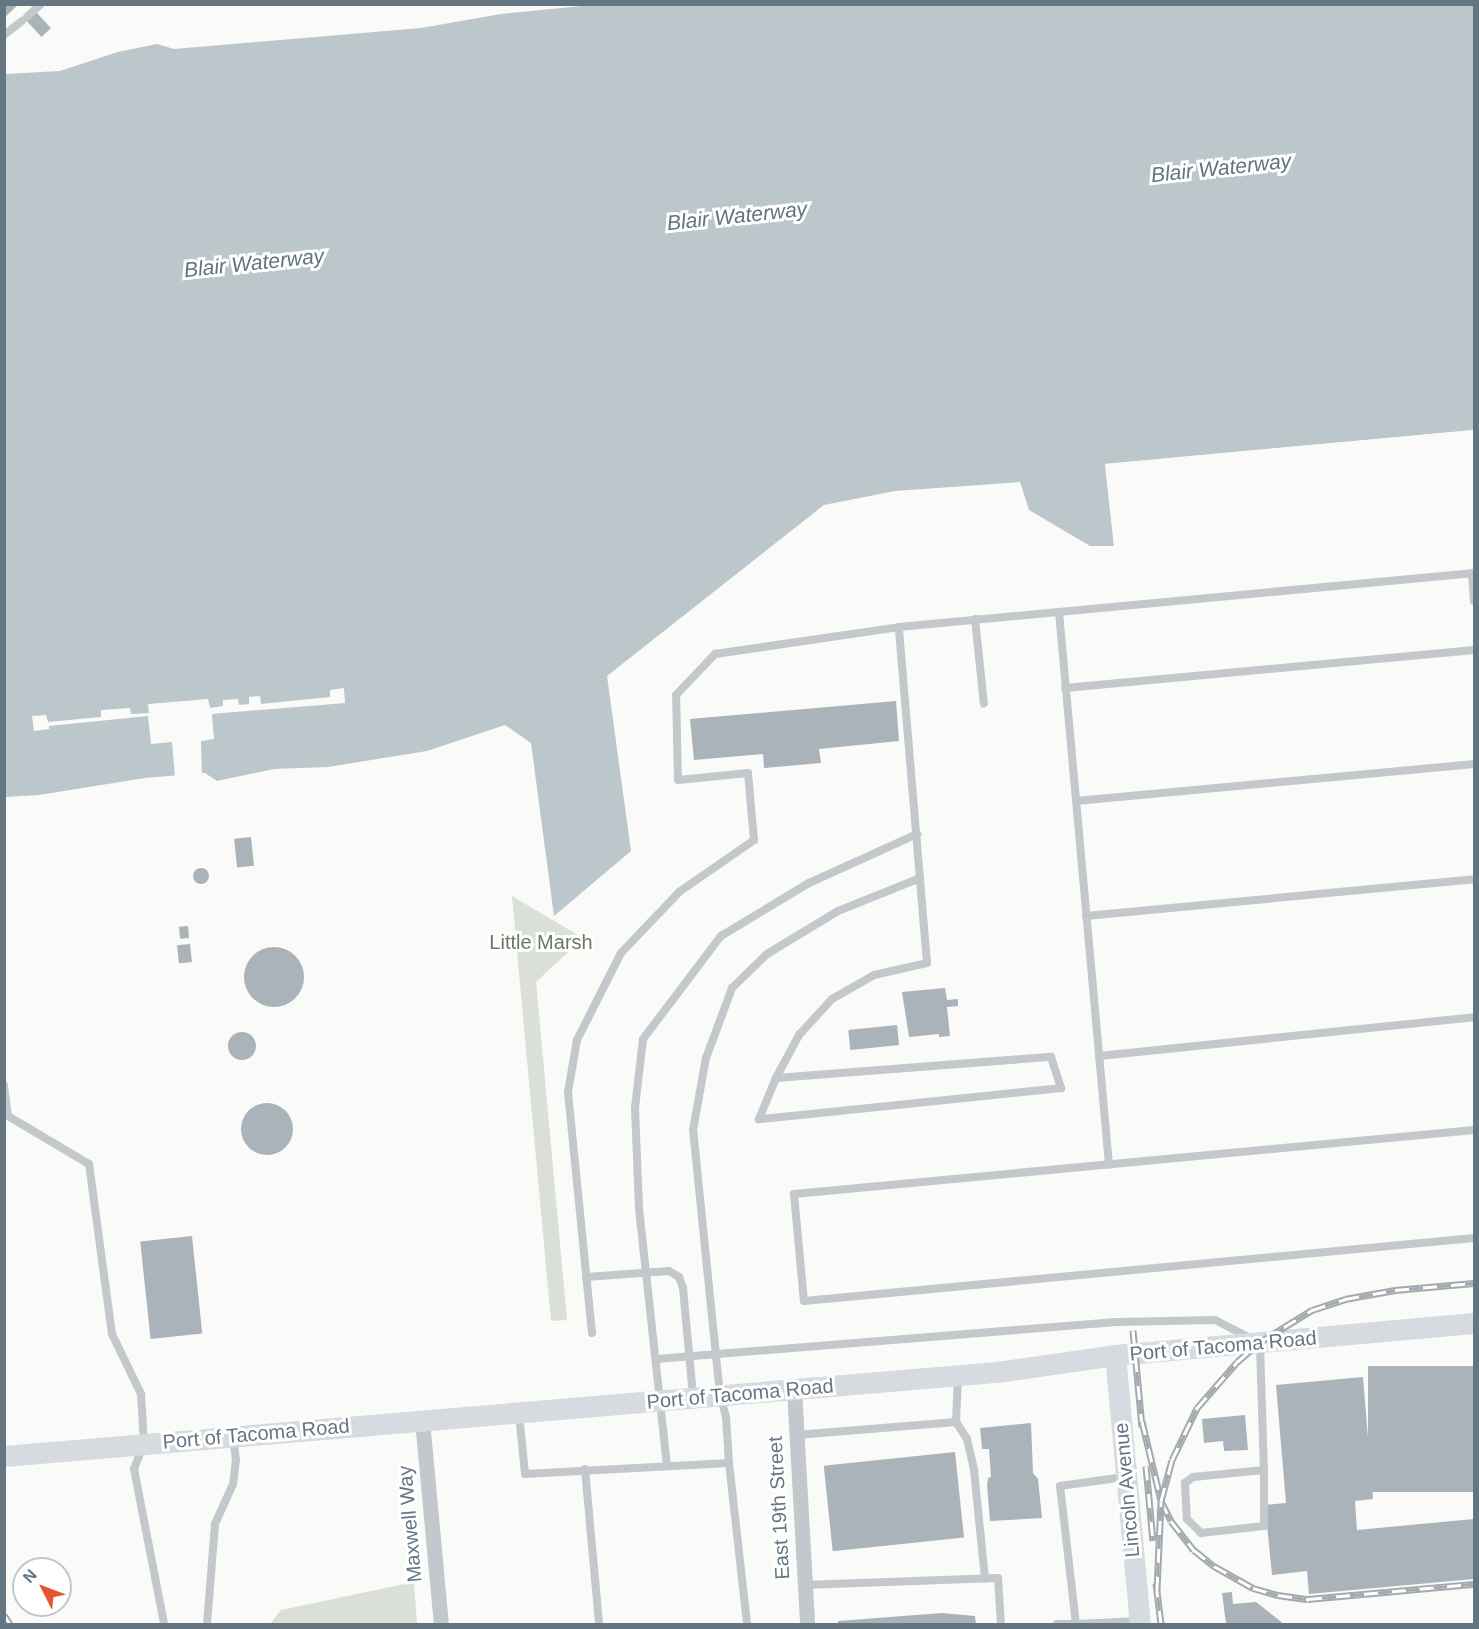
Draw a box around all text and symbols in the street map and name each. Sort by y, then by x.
water label: Blair Waterway [1150,148,1292,188]
water label: Blair Waterway [666,196,808,236]
water label: Blair Waterway [183,243,325,283]
park label: Little Marsh [489,930,593,954]
street label: Port of Tacoma Road [1128,1326,1318,1366]
street label: Port of Tacoma Road [645,1374,835,1414]
street label: Port of Tacoma Road [161,1414,351,1454]
street label: Lincoln Avenue [1109,1421,1145,1559]
street label: East 19th Street [763,1436,795,1580]
street label: Maxwell Way [393,1465,427,1583]
north arrow [12,1557,72,1617]
text: N [20,1566,40,1586]

